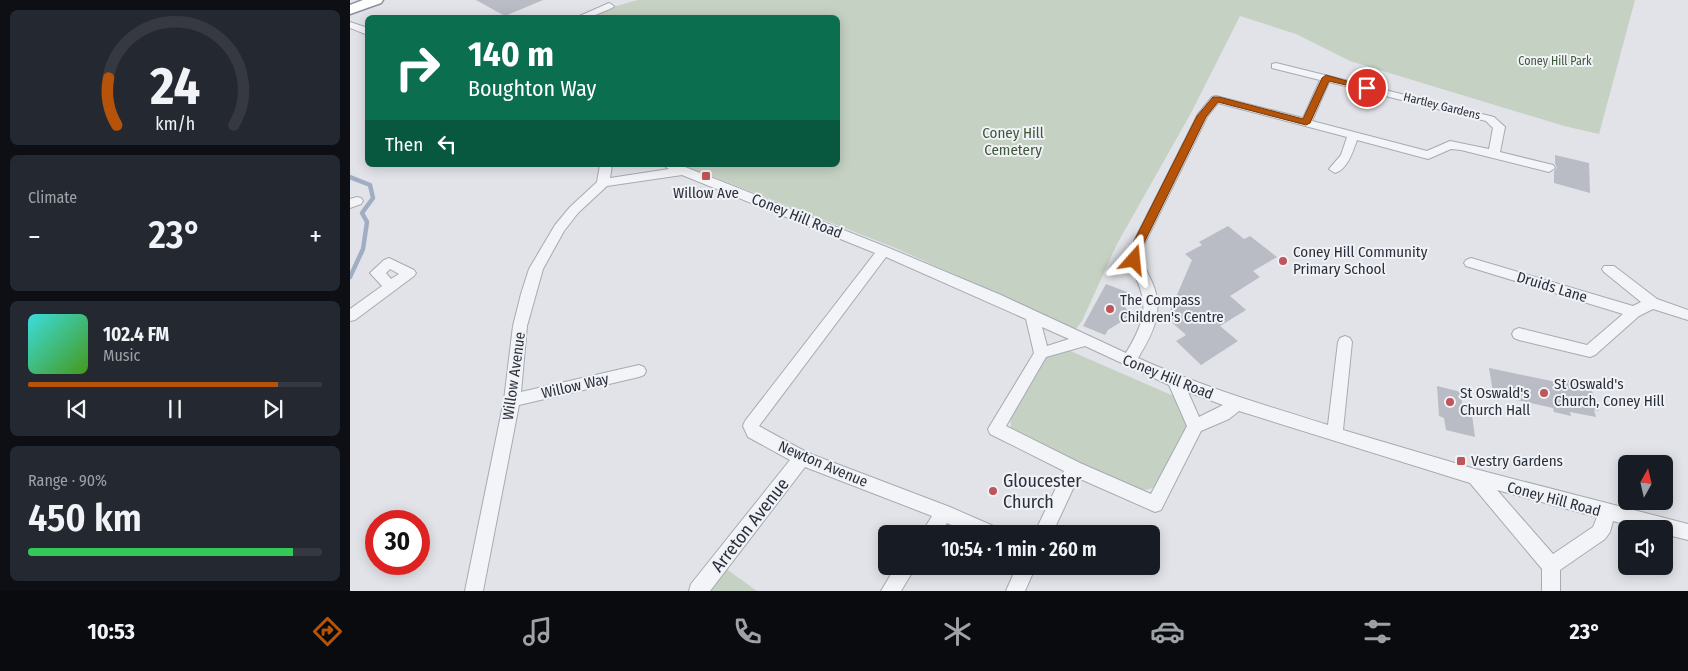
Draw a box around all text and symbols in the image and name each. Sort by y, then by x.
text: 140 m [468,33,554,75]
icon: right [385,35,450,100]
park label: Coney Hill Park [1518,54,1592,68]
text: 24 [149,55,200,118]
pin [1346,67,1388,109]
icon: arrive [1353,74,1381,102]
text: Boughton Way [468,75,596,102]
street label: Hartley Gardens [1402,90,1482,122]
text: km/h [155,113,195,135]
park label: Coney Hill Cemetery [982,124,1044,159]
icon: left [433,130,461,158]
text: Then [385,133,423,156]
marker: Willow Ave [700,170,712,182]
place label: Willow Ave [673,184,739,202]
text: Climate [28,188,77,207]
street label: Coney Hill Road [749,190,845,242]
text: 23° [148,212,201,258]
text: − [28,220,41,253]
text: + [309,220,322,253]
position arrow [1107,233,1159,285]
place label: Coney Hill Community Primary School [1293,243,1428,278]
marker: Coney Hill Community Primary School [1277,255,1289,267]
street label: Druids Lane [1515,268,1589,306]
place label: The Compass Children's Centre [1120,291,1224,326]
marker: The Compass Children's Centre [1104,303,1116,315]
text: 102.4 FM [103,323,169,346]
street label: Willow Avenue [499,331,529,421]
text: Music [103,346,140,365]
street label: Coney Hill Road [1120,351,1216,403]
street label: Willow Way [540,369,611,402]
place label: St Oswald's Church, Coney Hill [1554,375,1665,410]
place label: St Oswald's Church Hall [1460,384,1530,419]
marker: St Oswald's Church, Coney Hill [1538,387,1550,399]
icon: previous [63,395,91,423]
icon: pause [161,395,189,423]
icon: next [259,395,287,423]
marker: St Oswald's Church Hall [1444,396,1456,408]
street label: Newton Avenue [776,437,870,491]
place label: Vestry Gardens [1471,452,1563,470]
marker: Vestry Gardens [1455,455,1467,467]
north arrow [1618,455,1672,510]
map controls [1618,455,1673,575]
place label: Gloucester Church [1003,470,1082,513]
text: Range · 90% [28,471,107,490]
street label: Arreton Avenue [706,473,794,576]
street label: Coney Hill Road [1505,478,1603,520]
marker: Gloucester Church [987,485,999,497]
text: 450 km [28,495,142,541]
speed limit sign: 30 [365,510,430,575]
button: sound [1618,520,1673,575]
text: 10:54 · 1 min · 260 m [941,538,1097,561]
icon: directions [310,614,345,649]
icon: music [520,614,555,649]
icon: phone [730,614,765,649]
icon: climate [940,614,975,649]
icon: car [1150,614,1185,649]
icon: filters [1360,614,1395,649]
text: 10:53 [87,618,135,645]
text: 23° [1570,618,1600,645]

